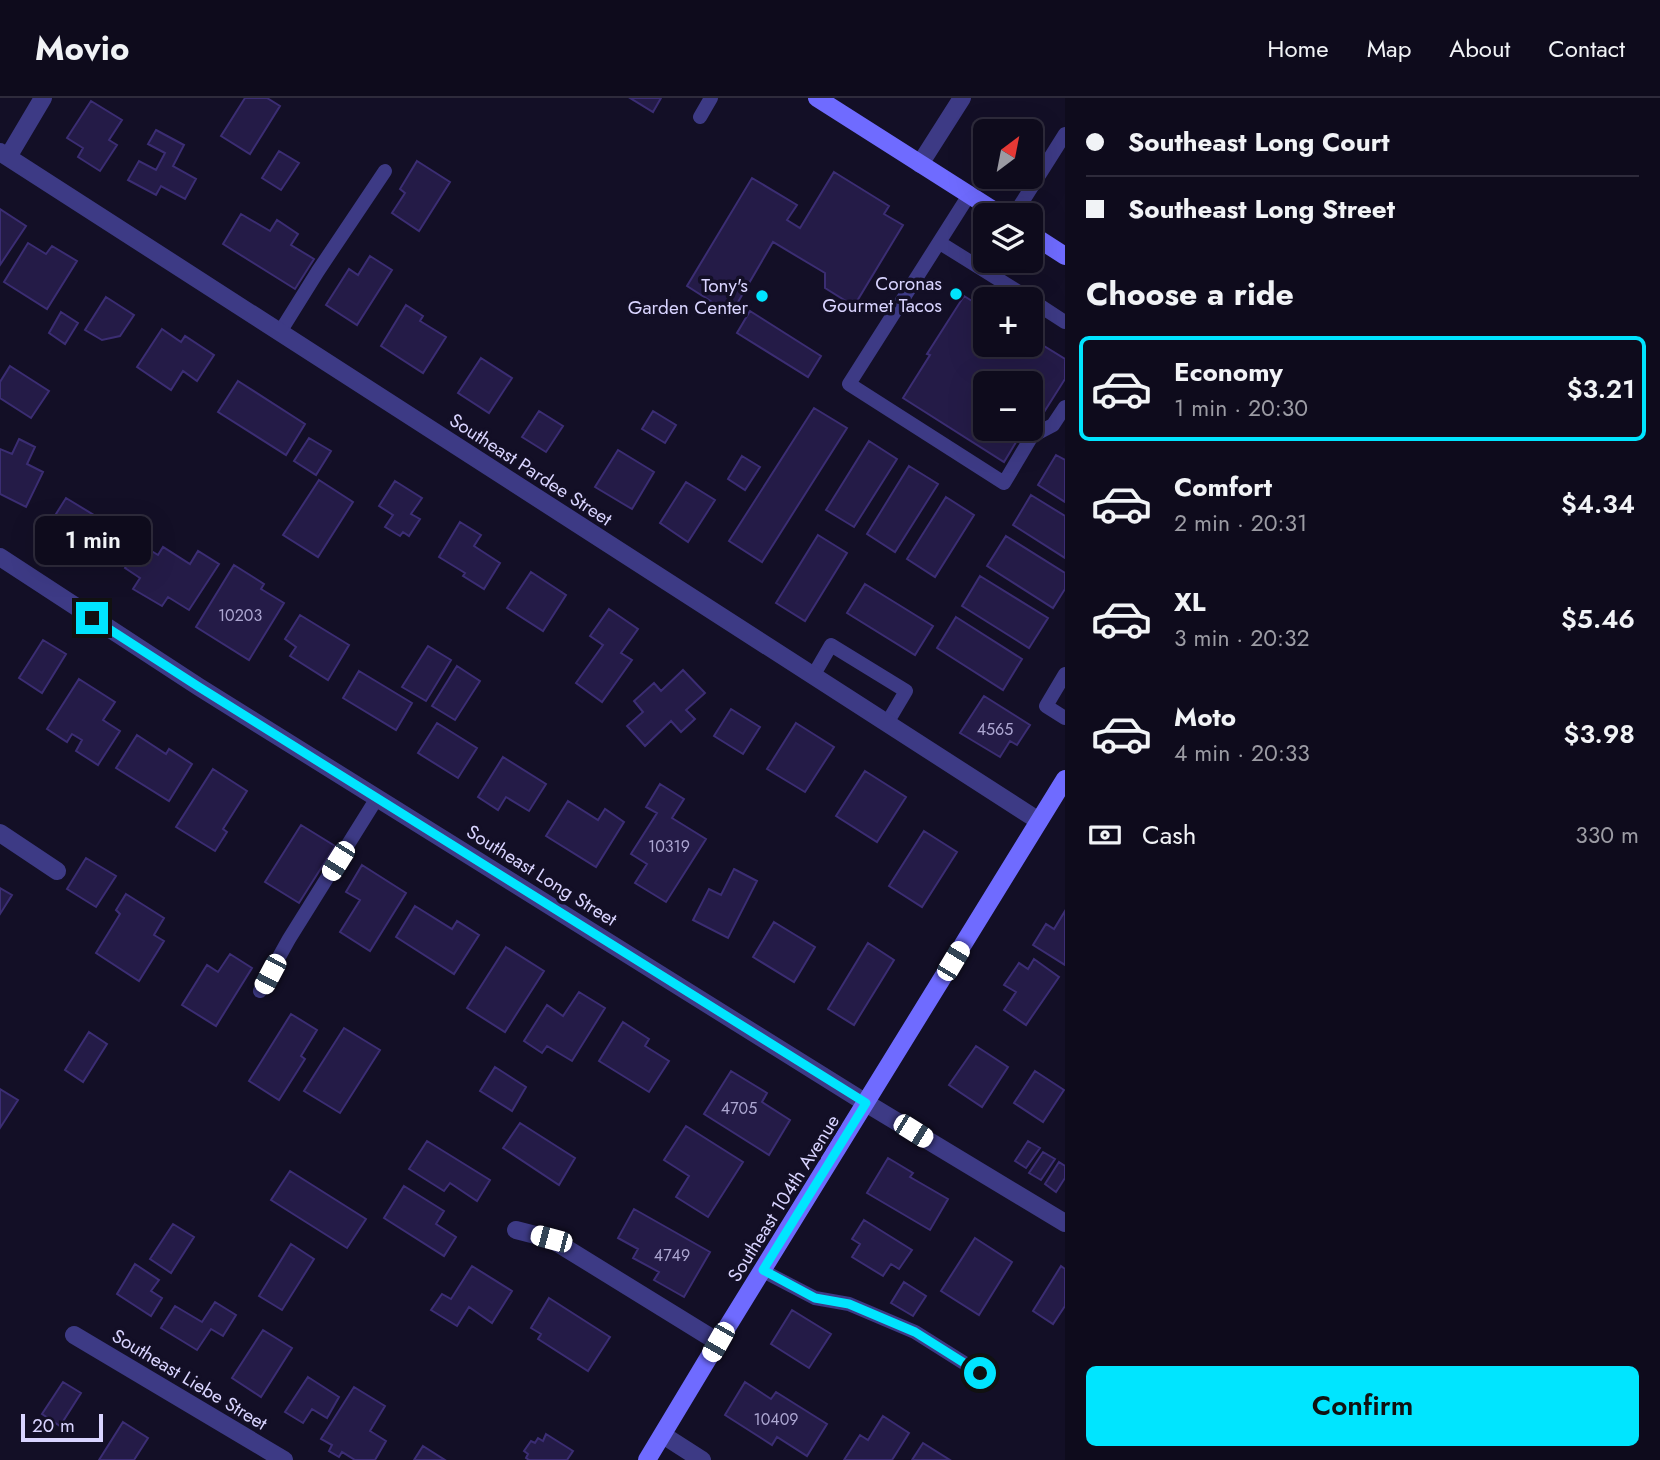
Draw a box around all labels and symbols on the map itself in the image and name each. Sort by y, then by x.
north arrow [973,119,1043,189]
place label: Coronas Gourmet Tacos [822,270,942,319]
place label: Tony's Garden Center [628,272,748,321]
marker: Coronas Gourmet Tacos [948,286,964,302]
marker: Tony's Garden Center [754,288,770,304]
street label: Southeast Pardee Street [444,407,618,532]
callout: 1 min [34,517,150,566]
route end [76,602,108,634]
house number: 10203 [218,604,262,627]
house number: 4565 [977,718,1013,741]
street label: Southeast Long Street [461,818,623,933]
house number: 10319 [648,835,690,858]
car [318,838,359,884]
car [934,938,973,984]
car [251,951,290,997]
house number: 4705 [721,1097,757,1120]
street label: Southeast 104th Avenue [721,1109,846,1287]
car [890,1111,937,1151]
car [528,1223,575,1255]
house number: 4749 [654,1244,690,1267]
car [699,1319,738,1365]
street label: Southeast Liebe Street [107,1322,273,1437]
route start [964,1357,996,1389]
house number: 10409 [754,1408,798,1431]
scale bar [21,1411,103,1443]

